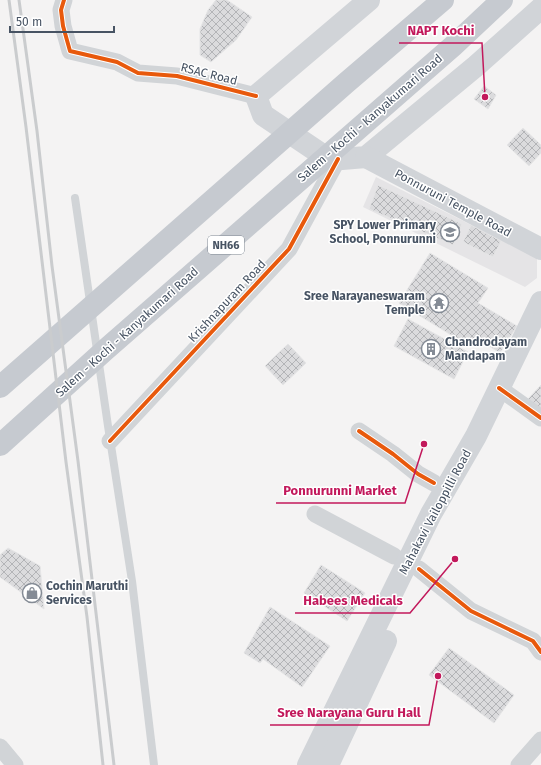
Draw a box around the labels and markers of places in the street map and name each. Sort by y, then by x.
callout: NAPT Kochi [399,18,482,43]
place label: SPY Lower Primary School, Ponnurunni [330,218,437,246]
school or university icon: SPY Lower Primary School, Ponnurunni [439,221,461,243]
place label: Sree Narayaneswaram Temple [304,289,425,317]
temple icon: Sree Narayaneswaram Temple [428,292,450,314]
place label: Chandrodayam Mandapam [445,335,527,363]
building icon: Chandrodayam Mandapam [420,338,442,360]
callout: Ponnurunni Market [276,478,405,503]
place label: Cochin Maruthi Services [46,579,128,607]
shop icon: Cochin Maruthi Services [21,582,43,604]
callout: Habees Medicals [295,588,410,613]
callout: Sree Narayana Guru Hall [270,700,429,725]

